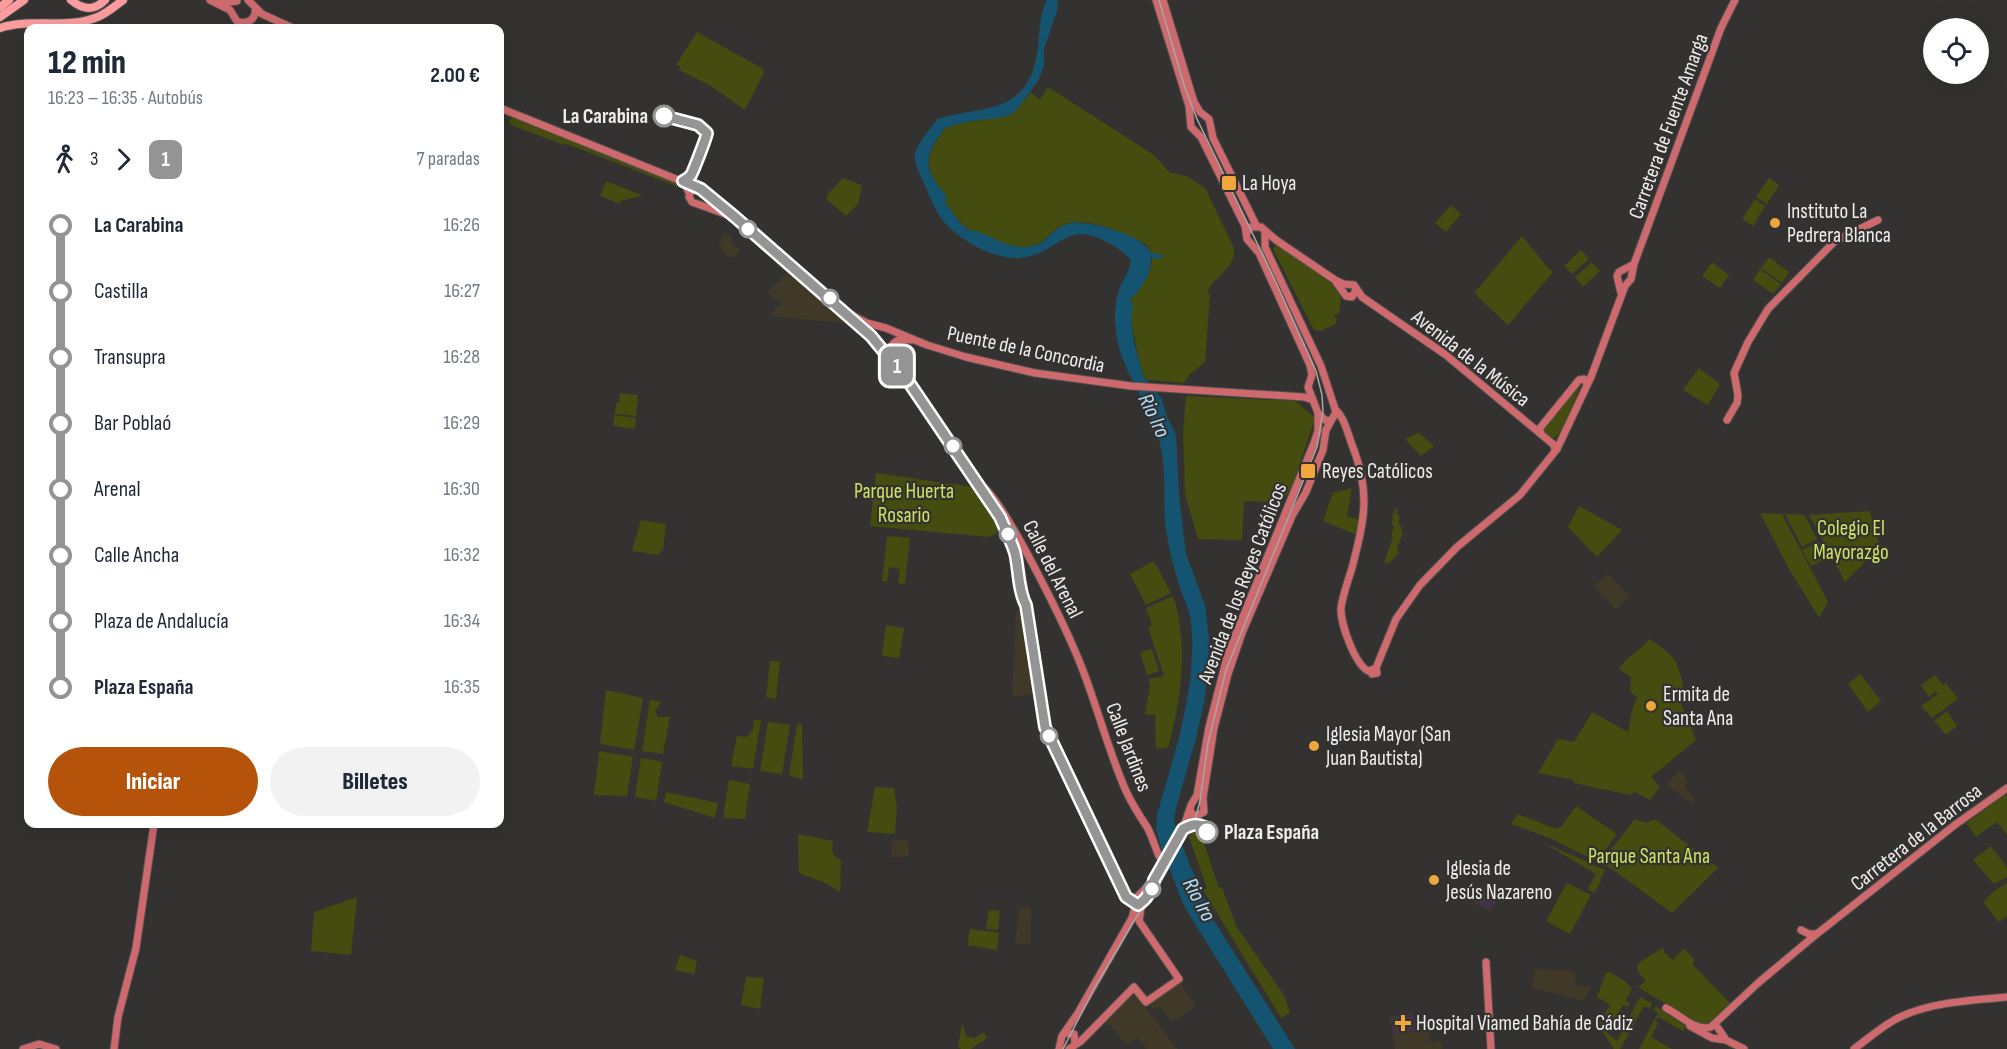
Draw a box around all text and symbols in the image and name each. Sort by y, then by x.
map controls [1923,18,1989,84]
button: locate [1923,18,1989,84]
street label: Carretera de Fuente Amarga [1623,30,1714,222]
text: 12 min [48,43,126,83]
text: 2.00 € [430,62,480,89]
text: 16:23 – 16:35 · Autobús [48,86,203,110]
place label: La Carabina [562,104,648,129]
marker: La Carabina [653,105,675,127]
icon: walk [48,143,81,176]
icon: forward [107,143,140,176]
text: 3 [90,147,98,171]
text: 1 [161,147,170,172]
text: 7 paradas [417,147,480,171]
place label: La Hoya [1242,171,1296,196]
marker: La Hoya [1220,174,1238,192]
place label: Instituto La Pedrera Blanca [1787,199,1891,248]
text: La Carabina [94,212,184,239]
text: 16:26 [443,213,480,237]
marker: Instituto La Pedrera Blanca [1768,216,1782,230]
unlabelled marker [739,220,757,238]
text: Castilla [94,278,148,305]
text: 16:27 [444,279,480,303]
unlabelled marker [821,289,839,307]
street label: Avenida de la Música [1406,304,1535,412]
street label: Puente de la Concordia [945,321,1107,378]
text: Transupra [94,344,166,371]
text: 16:28 [443,345,480,369]
line badge: 1 [878,346,916,386]
text: 1 [893,354,901,379]
water label: Rio Iro [1132,389,1176,442]
text: Bar Poblaó [94,410,171,437]
text: 16:29 [443,411,480,435]
unlabelled marker [944,437,962,455]
place label: Reyes Católicos [1322,459,1433,484]
marker: Reyes Católicos [1299,462,1317,480]
text: Arenal [94,476,141,503]
text: 16:30 [443,477,480,501]
park label: Parque Huerta Rosario [854,479,954,528]
street label: Avenida de los Reyes Católicos [1192,479,1292,688]
street label: Calle del Arenal [1017,516,1088,622]
park label: Colegio El Mayorazgo [1813,516,1889,565]
unlabelled marker [999,525,1017,543]
text: Calle Ancha [94,542,179,569]
text: 16:32 [444,543,480,567]
text: Plaza de Andalucía [94,608,229,635]
text: 16:34 [444,609,480,633]
text: Plaza España [94,674,194,701]
text: 16:35 [444,675,480,699]
place label: Ermita de Santa Ana [1663,682,1733,731]
street label: Calle Jardines [1100,699,1157,795]
marker: Ermita de Santa Ana [1644,699,1658,713]
place label: Iglesia Mayor (San Juan Bautista) [1325,722,1451,771]
unlabelled marker [1040,727,1058,745]
marker: Iglesia Mayor (San Juan Bautista) [1307,739,1321,753]
button: Iniciar [48,747,258,816]
button: Billetes [270,747,480,816]
street label: Carretera de la Barrosa [1846,779,1987,896]
place label: Plaza España [1224,820,1319,845]
marker: Plaza España [1196,821,1218,843]
park label: Parque Santa Ana [1588,844,1710,869]
place label: Iglesia de Jesús Nazareno [1445,856,1552,905]
water label: Rio Iro [1176,873,1221,926]
marker: Iglesia de Jesús Nazareno [1427,873,1441,887]
unlabelled marker [1143,880,1161,898]
place label: Hospital Viamed Bahía de Cádiz [1416,1011,1634,1036]
marker: Hospital Viamed Bahía de Cádiz [1394,1014,1412,1032]

